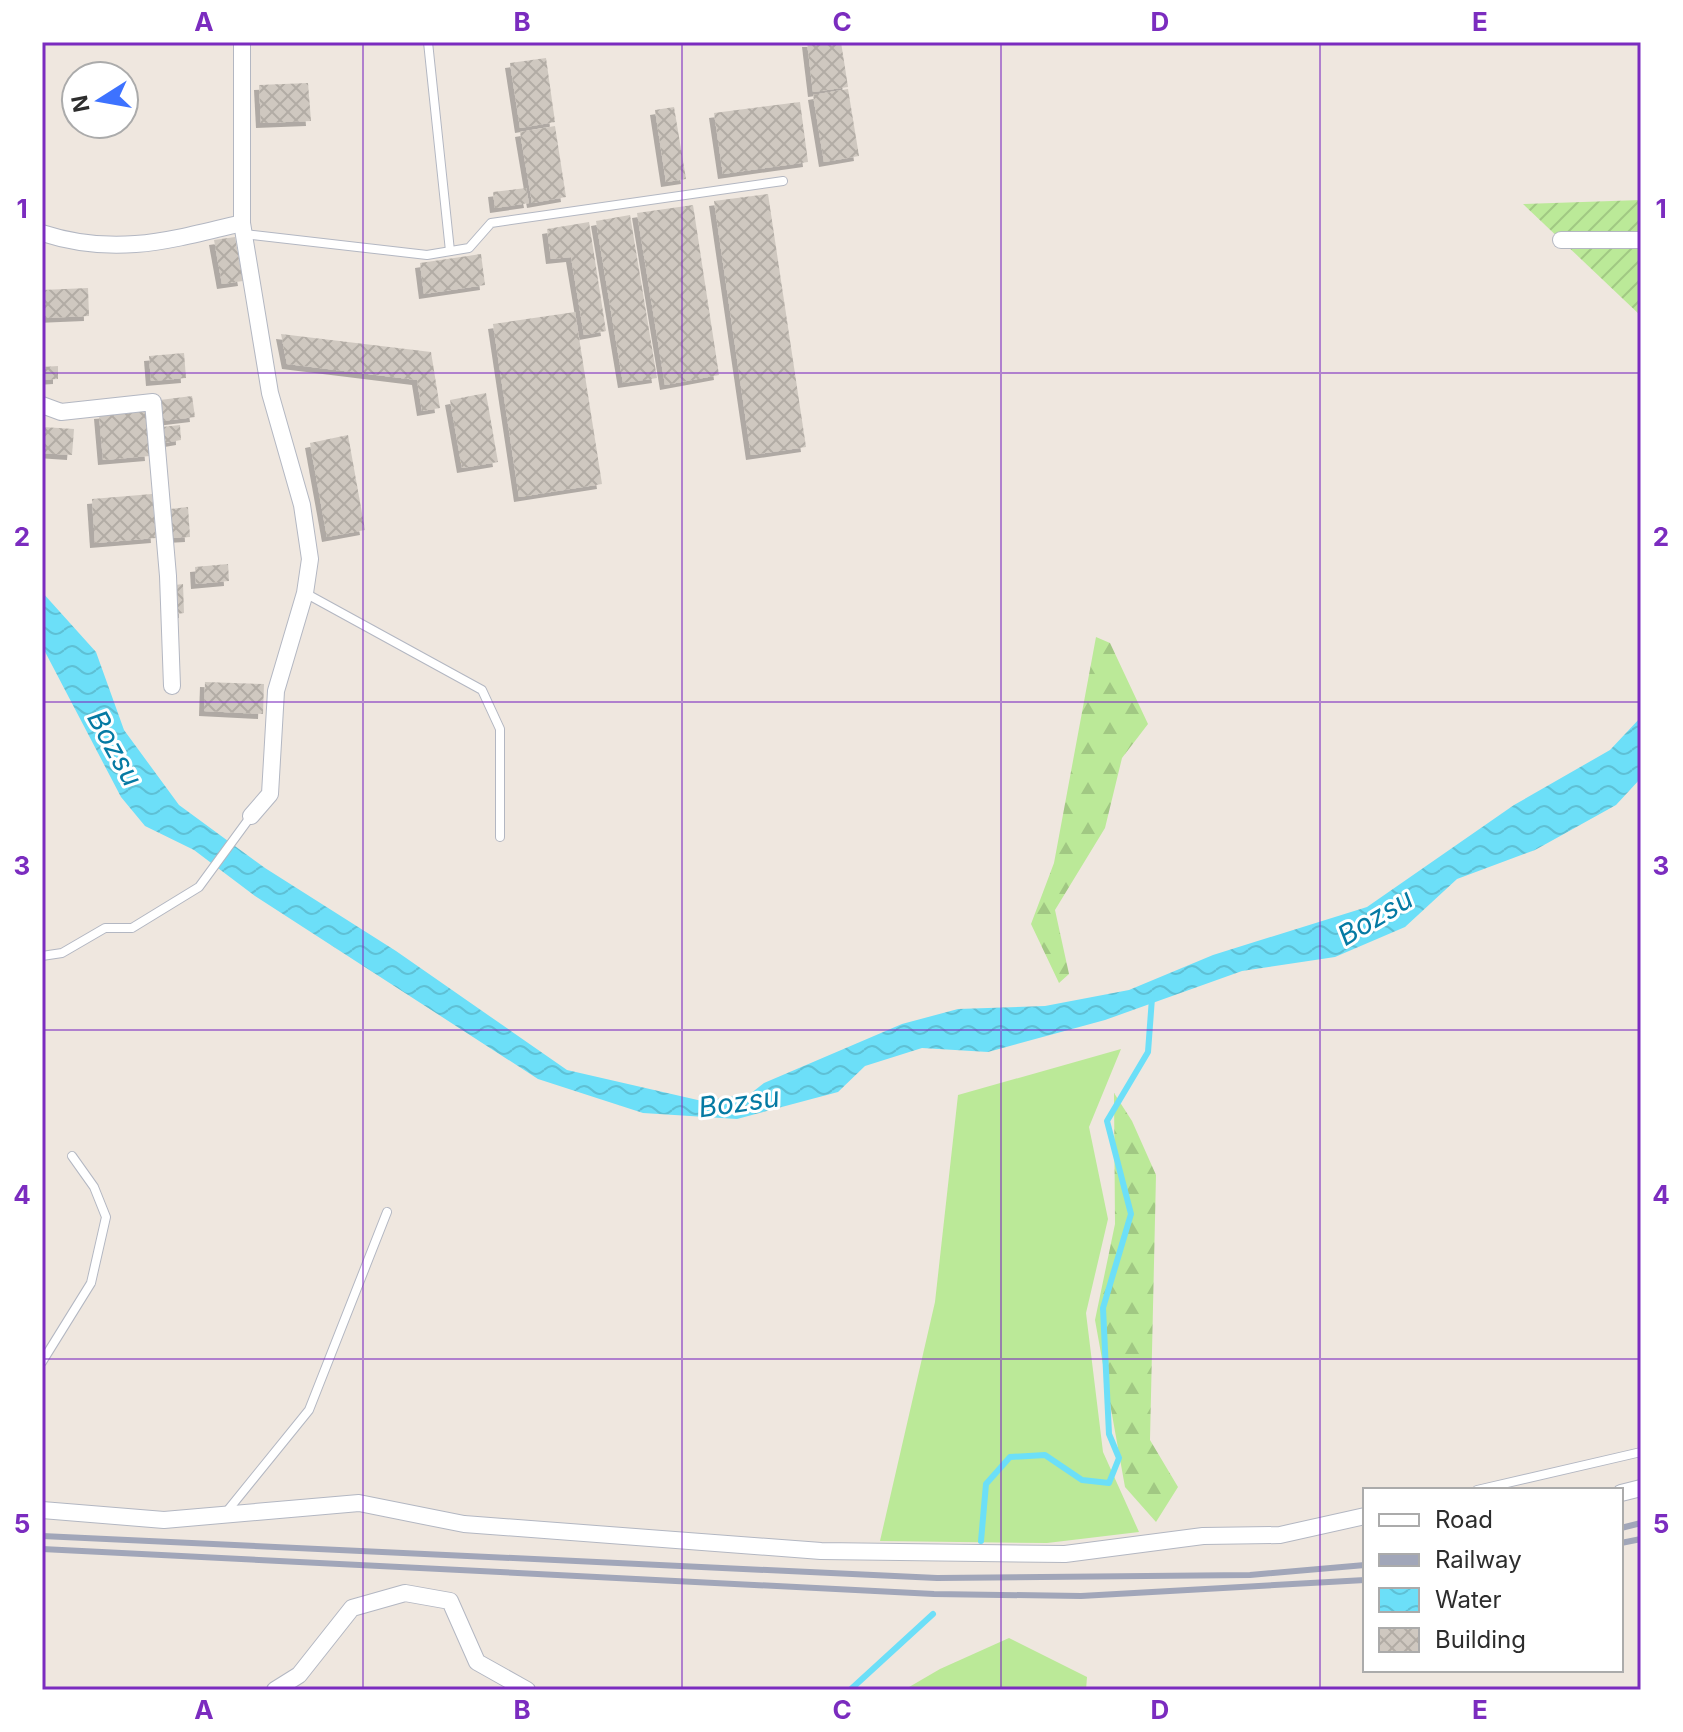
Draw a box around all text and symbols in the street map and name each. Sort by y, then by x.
text: A [194,6,214,37]
text: B [513,6,531,37]
text: C [832,6,852,37]
text: D [1151,6,1169,37]
text: E [1472,6,1488,37]
north arrow [60,60,140,140]
text: N [66,93,95,115]
text: 1 [16,193,28,224]
text: 1 [1655,193,1667,224]
text: 2 [14,521,30,552]
text: 2 [1653,521,1669,552]
water label: Bozsu [80,704,150,792]
text: 3 [14,850,30,881]
text: 3 [1653,850,1669,881]
water label: Bozsu [1331,881,1419,953]
water label: Bozsu [696,1079,782,1125]
text: 4 [13,1179,31,1210]
text: 4 [1652,1179,1670,1210]
legend [1363,1488,1623,1672]
text: Road [1435,1505,1493,1534]
text: 5 [14,1508,30,1539]
text: 5 [1653,1508,1669,1539]
text: Railway [1435,1545,1522,1574]
text: Water [1435,1585,1502,1614]
text: Building [1435,1625,1526,1654]
text: A [194,1694,214,1725]
text: B [513,1694,531,1725]
text: C [832,1694,852,1725]
text: D [1151,1694,1169,1725]
text: E [1472,1694,1488,1725]

